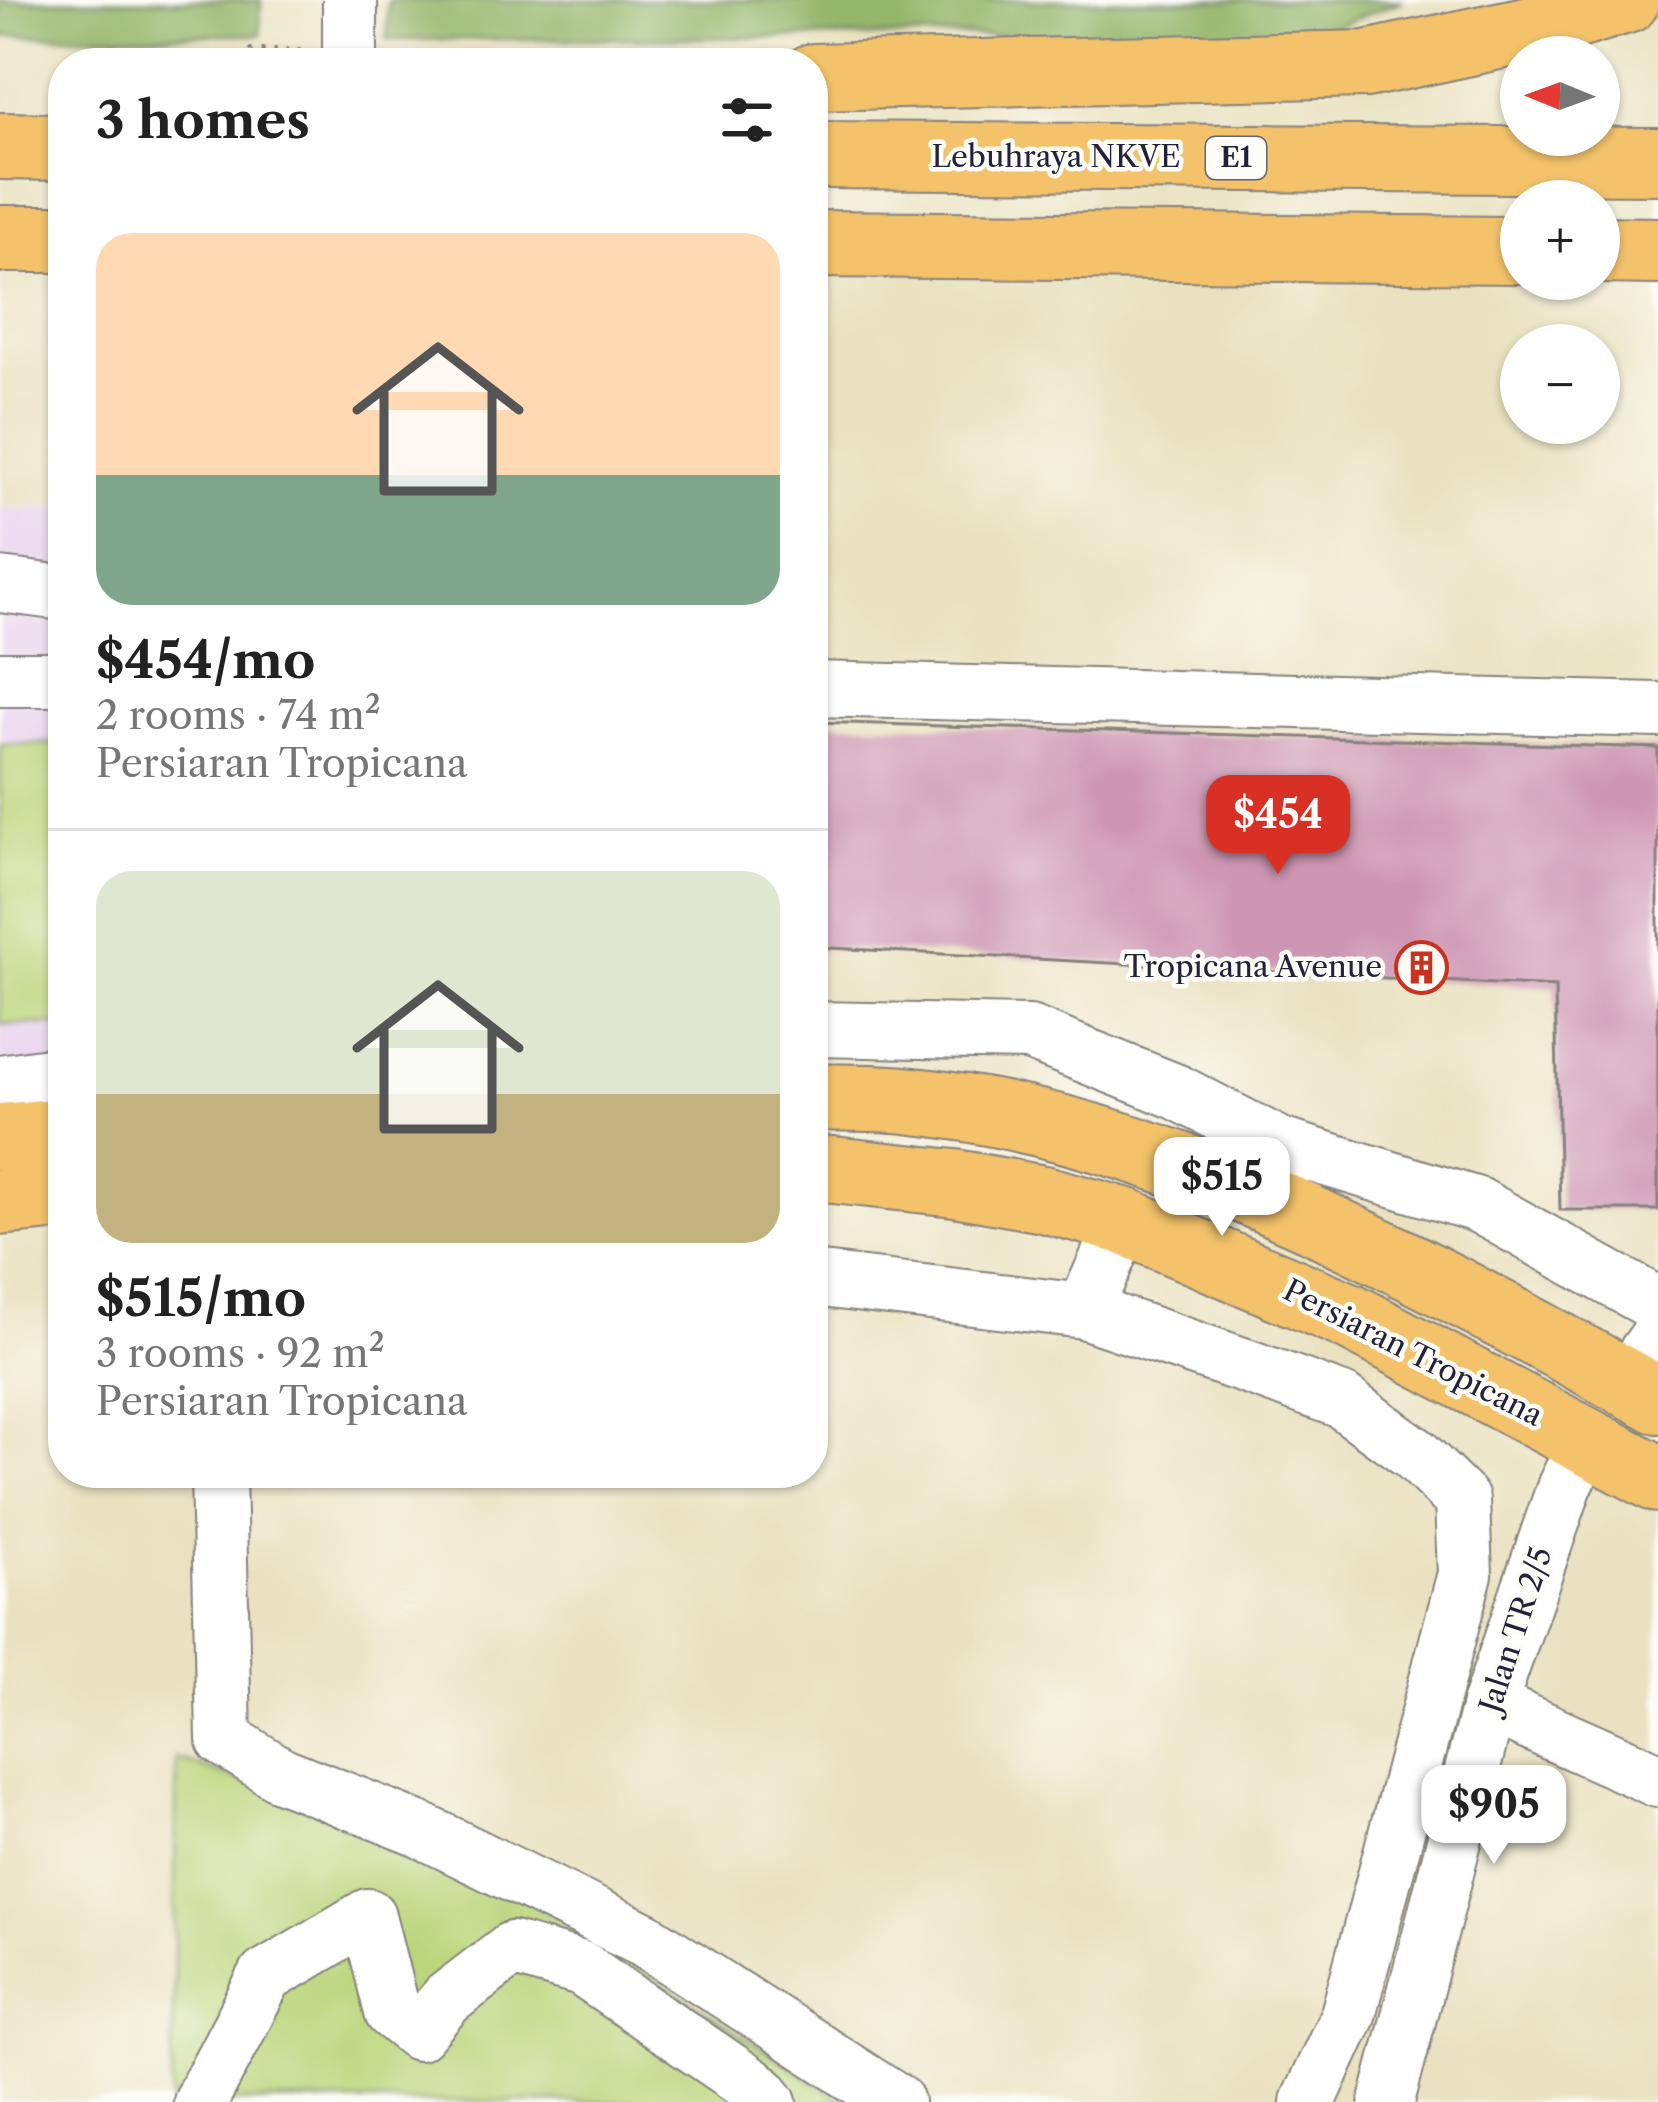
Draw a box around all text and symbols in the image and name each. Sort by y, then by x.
north arrow [1500,36,1620,156]
map controls [1500,36,1620,444]
icon: filters [714,87,780,153]
text: 3 homes [96,89,310,151]
road number: E1 [1206,137,1266,179]
street label: Lebuhraya NKVE [931,138,1181,175]
button: + [1500,180,1620,300]
icon: home [330,311,546,527]
button: − [1500,324,1620,444]
text: $454/mo [96,629,315,691]
text: 2 rooms · 74 m² [96,691,381,739]
text: Persiaran Tropicana [96,739,468,787]
pin: $454 [1207,775,1349,877]
text: $454 [1233,790,1323,838]
building icon: Tropicana Avenue [1393,939,1449,995]
place label: Tropicana Avenue [1124,948,1382,985]
icon: home [330,949,546,1165]
pin: $515 [1151,1137,1293,1239]
text: $515 [1181,1152,1263,1200]
text: $515/mo [96,1267,306,1329]
street label: Persiaran Tropicana [1277,1271,1549,1434]
text: 3 rooms · 92 m² [96,1329,385,1377]
text: Persiaran Tropicana [96,1377,468,1425]
street label: Jalan TR 2/5 [1470,1542,1560,1721]
pin: $905 [1423,1765,1565,1867]
text: $905 [1448,1780,1540,1828]

